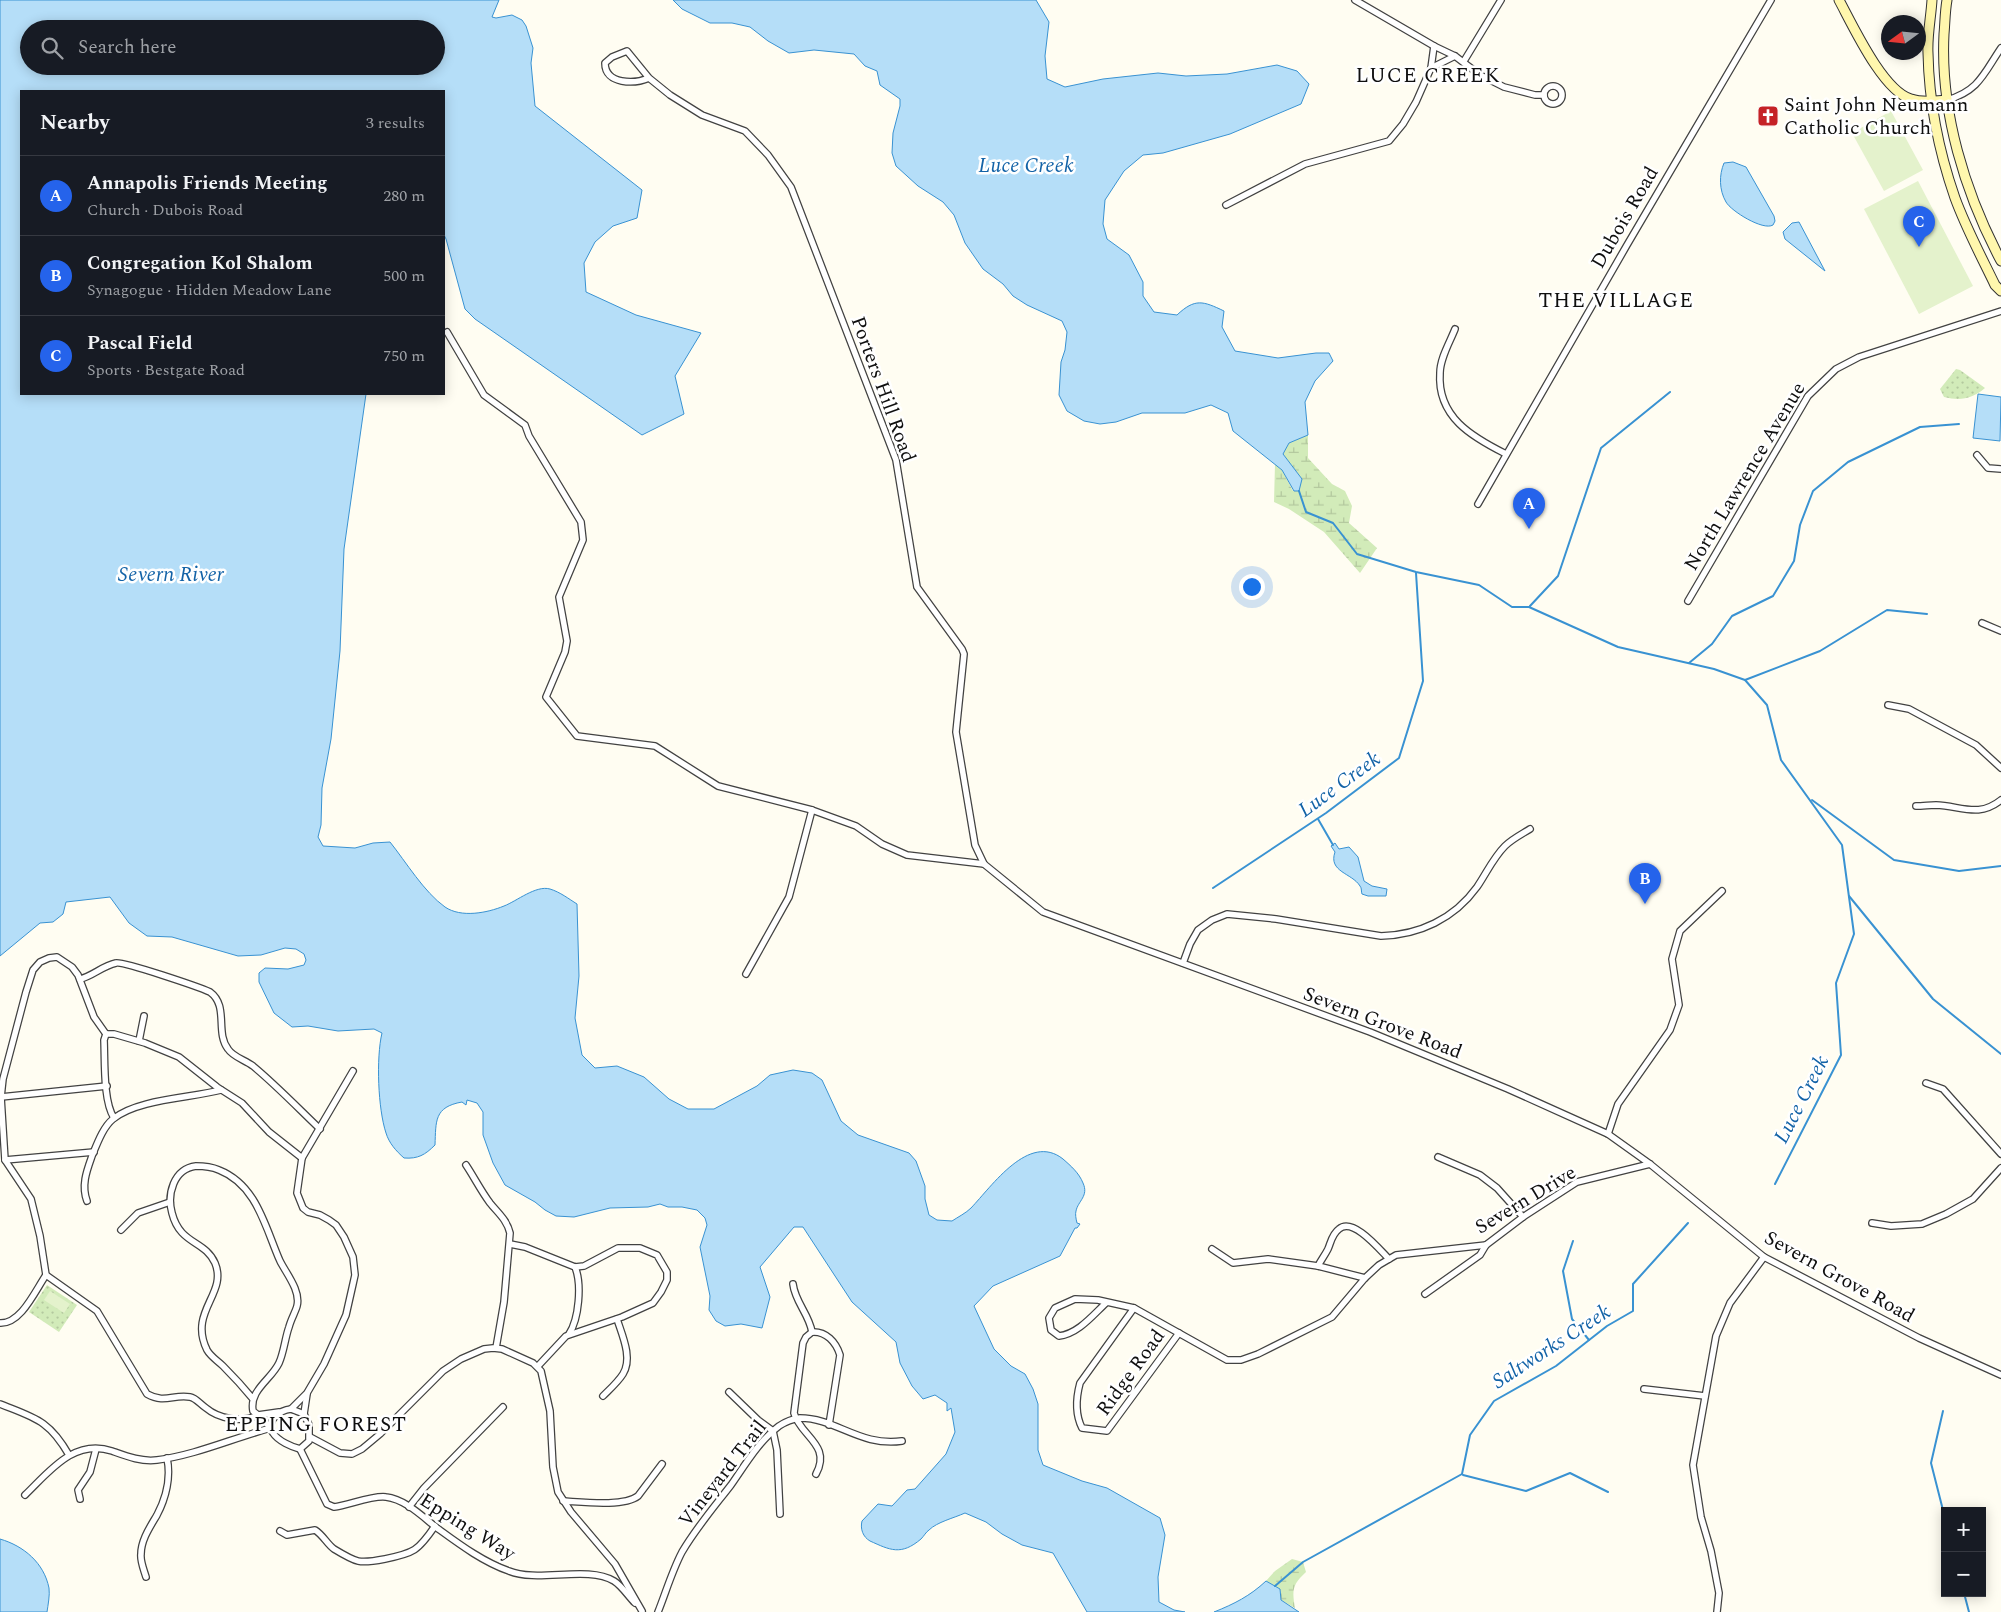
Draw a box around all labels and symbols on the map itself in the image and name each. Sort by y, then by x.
north arrow [1881,15,1926,60]
district label: LUCE CREEK [1355,60,1501,92]
place label: Saint John Neumann Catholic Church [1784,90,1968,143]
church icon: Saint John Neumann Catholic Church [1756,104,1780,128]
water label: Luce Creek [978,150,1074,182]
street label: Dubois Road [1583,161,1666,274]
pin: C [1903,206,1935,247]
district label: THE VILLAGE [1538,285,1694,317]
street label: Porters Hill Road [843,312,923,467]
street label: North Lawrence Avenue [1677,376,1813,577]
pin: A [1513,488,1545,529]
water label: Severn River [118,559,225,591]
your location [1239,574,1265,600]
water label: Luce Creek [1292,744,1388,826]
pin: B [1629,863,1661,904]
street label: Severn Grove Road [1299,979,1466,1067]
water label: Luce Creek [1766,1050,1838,1149]
street label: Severn Drive [1469,1158,1582,1242]
street label: Severn Grove Road [1759,1223,1920,1331]
water label: Saltworks Creek [1486,1296,1617,1397]
street label: Ridge Road [1089,1323,1173,1422]
district label: EPPING FOREST [225,1409,407,1441]
street label: Vineyard Trail [671,1414,774,1534]
street label: Epping Way [414,1486,522,1569]

